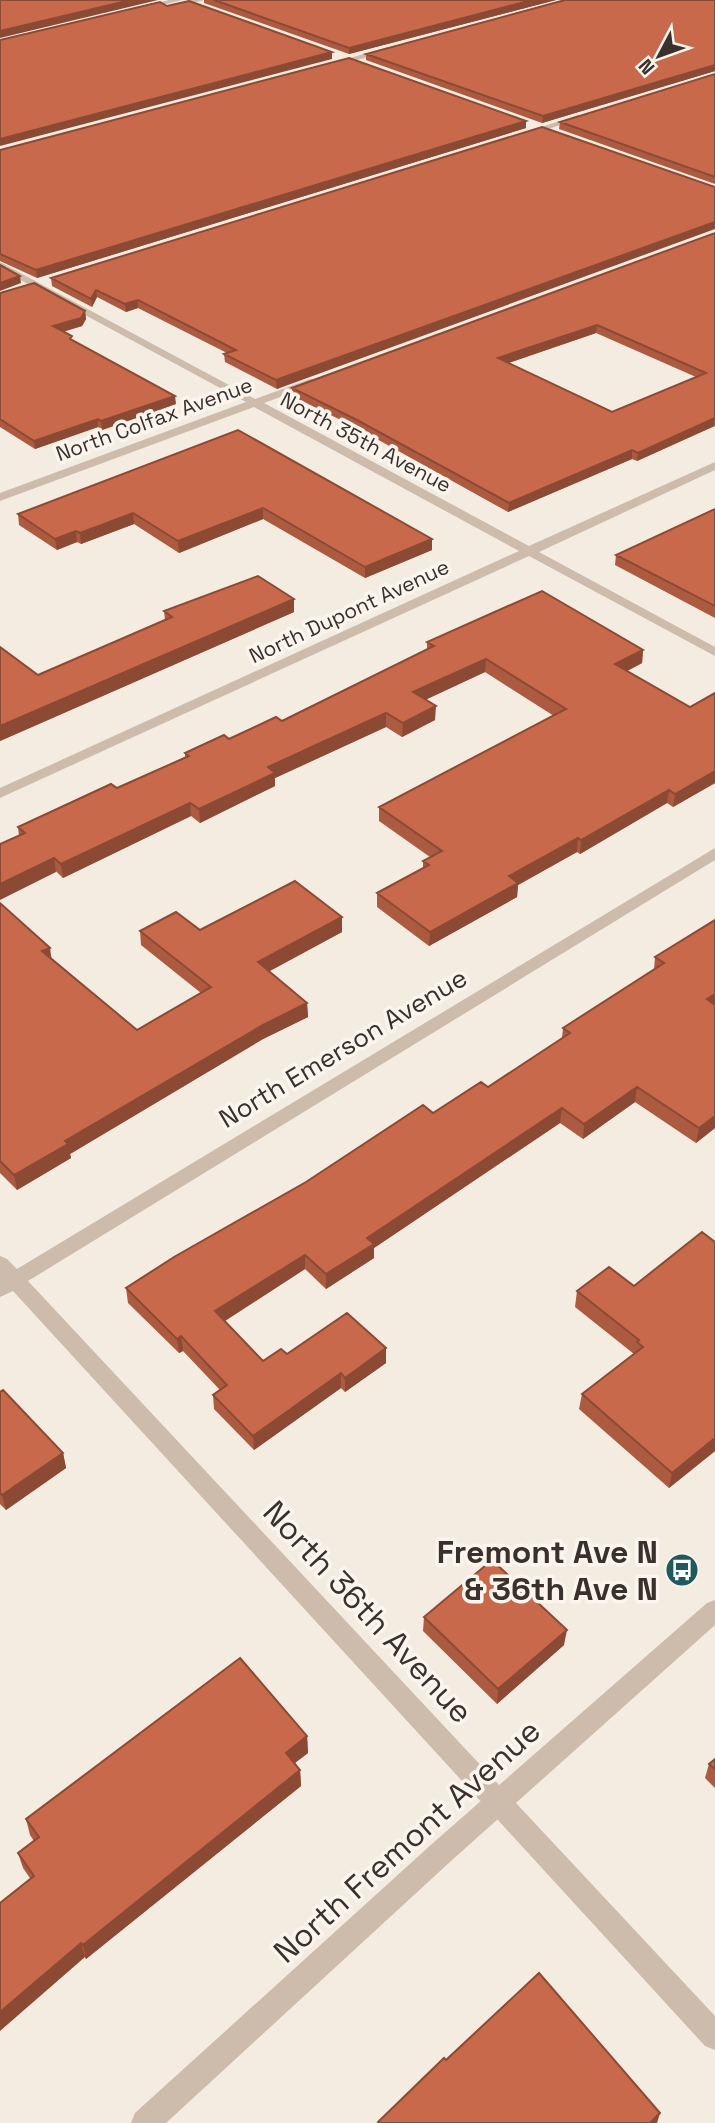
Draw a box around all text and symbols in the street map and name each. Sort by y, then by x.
north arrow [624,21,694,91]
text: N [633,54,660,80]
street label: North Colfax Avenue [52,371,256,467]
street label: North 35th Avenue [276,386,456,498]
street label: North Dupont Avenue [245,553,453,669]
street label: North Emerson Avenue [213,960,473,1136]
street label: North 36th Avenue [255,1492,481,1732]
place label: Fremont Ave N & 36th Ave N [437,1532,658,1609]
bus stop icon: Fremont Ave N & 36th Ave N [663,1551,701,1589]
street label: North Fremont Avenue [265,1711,549,1971]

